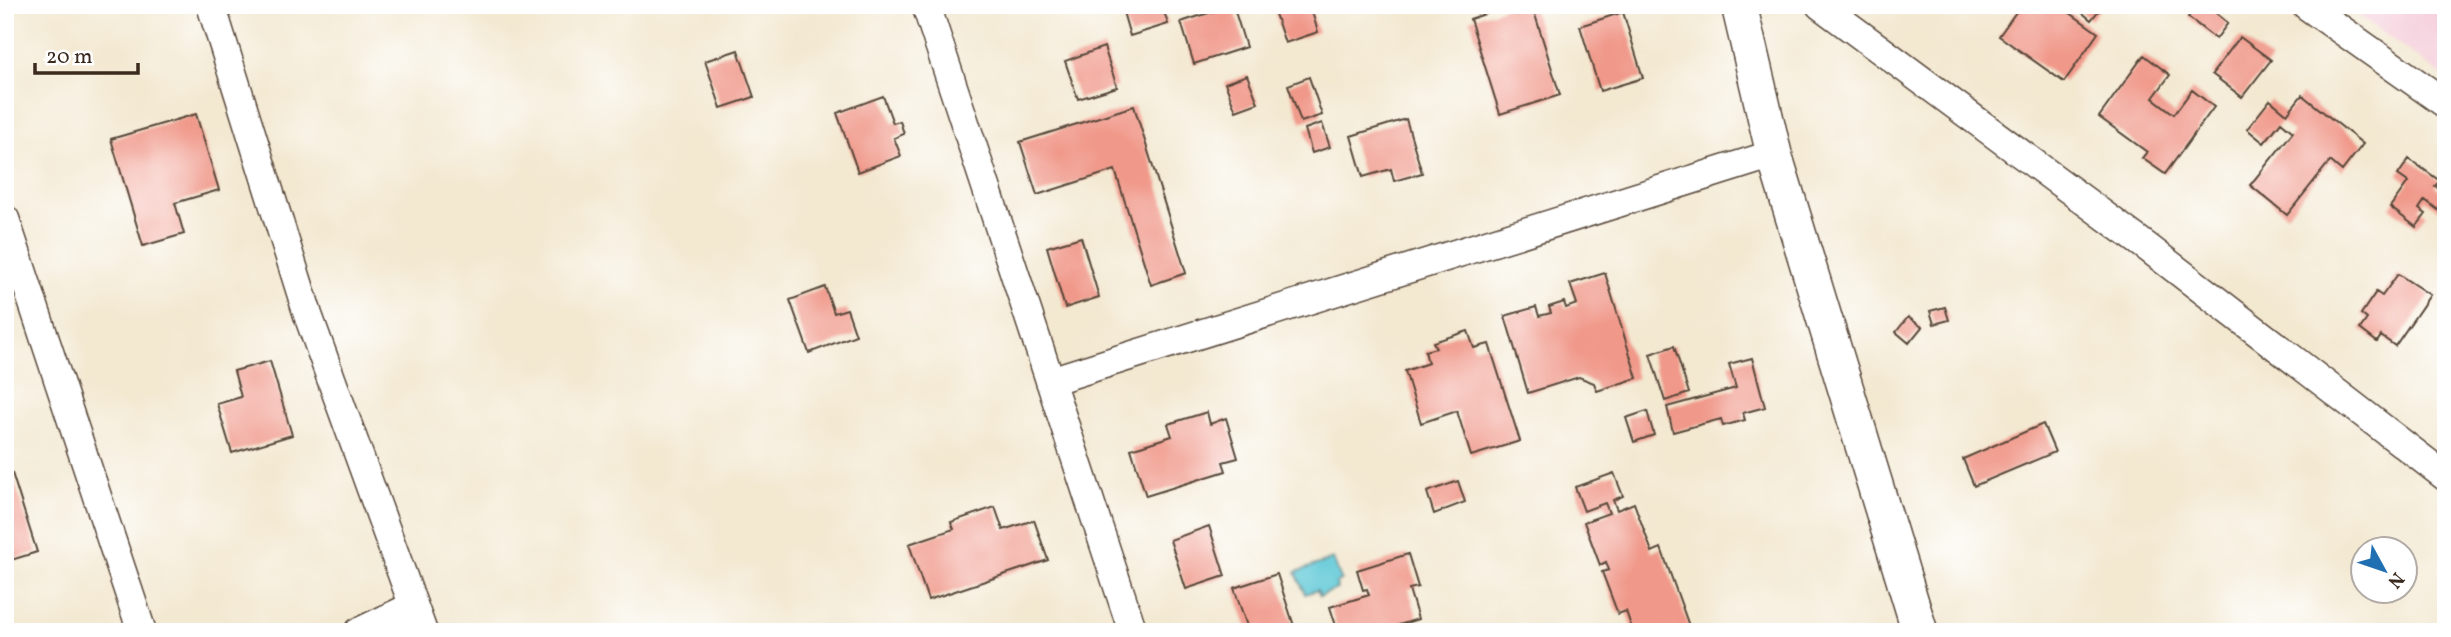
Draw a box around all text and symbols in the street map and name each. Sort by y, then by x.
scale bar [35,32,138,76]
text: 20 m [46,43,92,72]
north arrow [2350,536,2420,606]
text: N [2381,566,2410,593]

